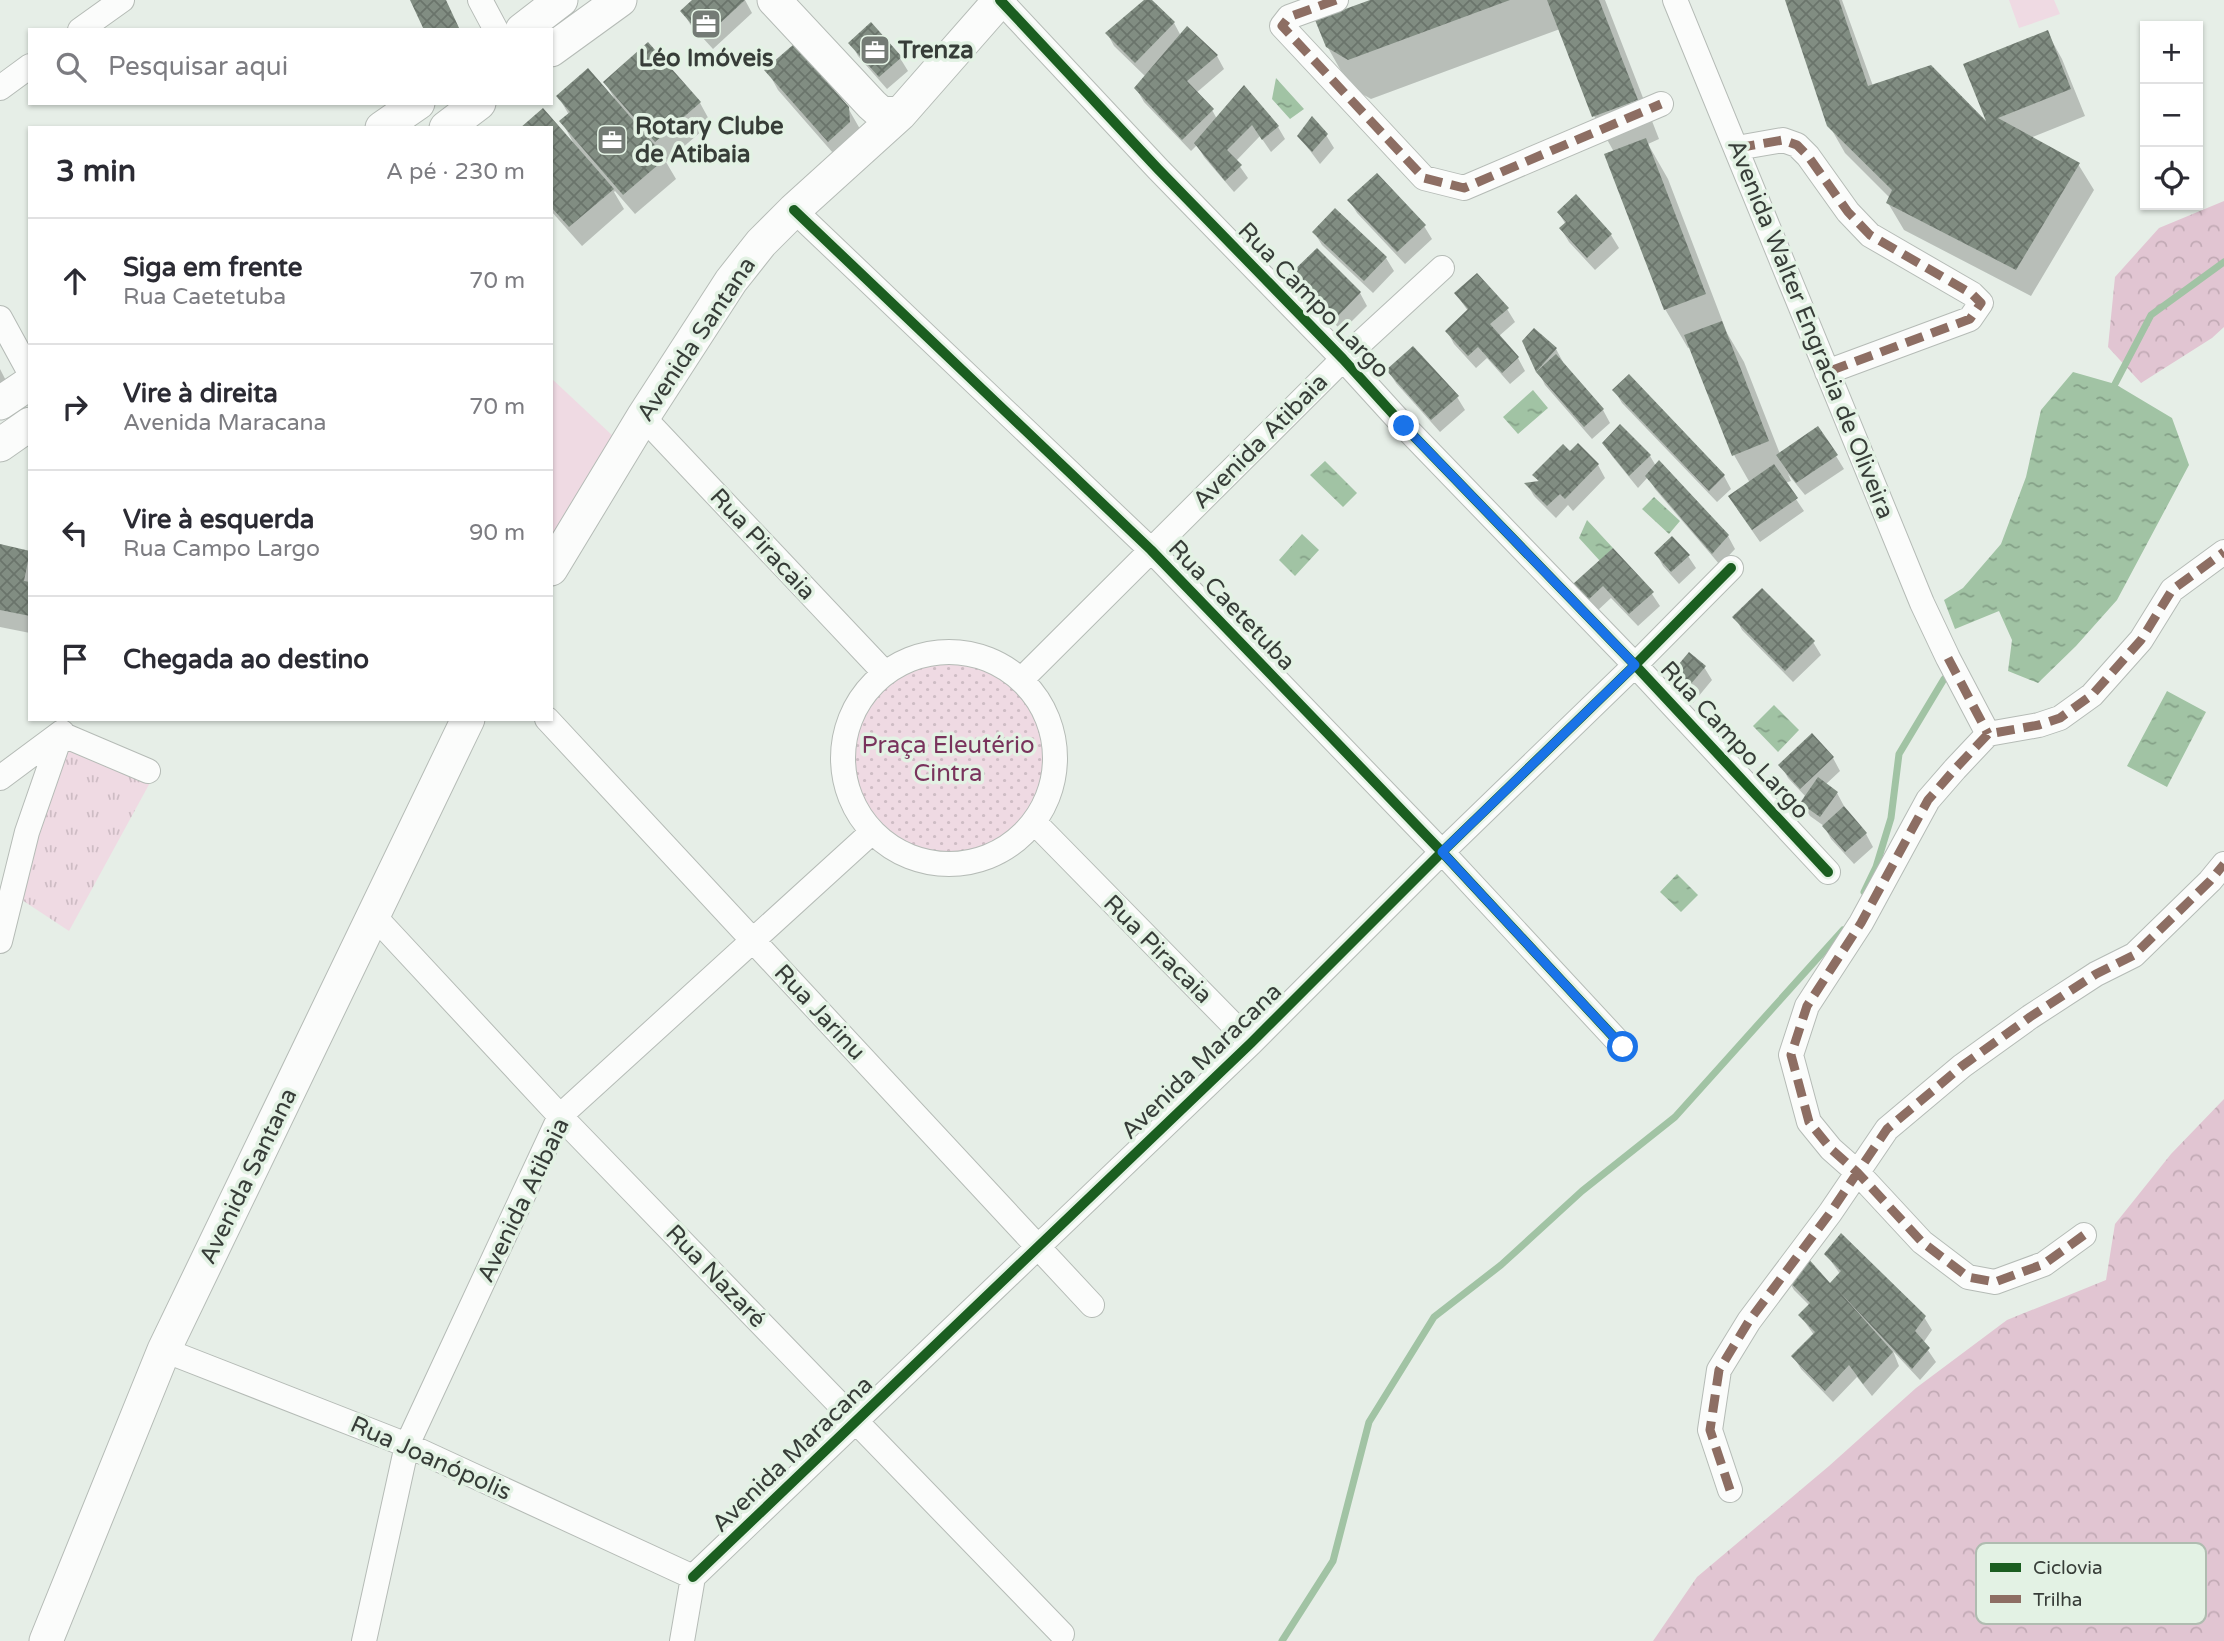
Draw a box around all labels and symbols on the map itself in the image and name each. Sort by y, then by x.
office icon: Léo Imóveis [689,7,723,41]
office icon: Trenza [858,33,892,67]
place label: Trenza [897,36,974,65]
place label: Léo Imóveis [639,44,773,73]
place label: Rotary Clube de Atibaia [635,112,784,169]
office icon: Rotary Clube de Atibaia [595,123,629,157]
street label: Avenida Walter Engracia de Oliveira [1721,135,1900,523]
street label: Rua Campo Largo [1232,216,1395,384]
street label: Avenida Santana [631,252,762,427]
street label: Avenida Atibaia [1187,368,1334,515]
route end [1388,410,1419,441]
street label: Rua Piracaia [704,483,822,606]
street label: Rua Caetetuba [1162,534,1301,677]
street label: Rua Campo Largo [1654,655,1815,825]
park label: Praça Eleutério Cintra [862,731,1034,788]
street label: Rua Piracaia [1097,889,1218,1010]
street label: Rua Jarinu [768,958,871,1066]
street label: Avenida Maracana [1115,977,1288,1146]
route start [1607,1031,1638,1062]
street label: Avenida Santana [193,1084,304,1269]
street label: Avenida Atibaia [471,1113,576,1287]
street label: Rua Nazaré [659,1219,772,1334]
street label: Avenida Maracana [706,1370,879,1539]
street label: Rua Joanópolis [346,1410,516,1507]
legend [1976,1543,2206,1624]
text: Ciclovia [2033,1557,2103,1579]
text: Trilha [2033,1589,2082,1611]

